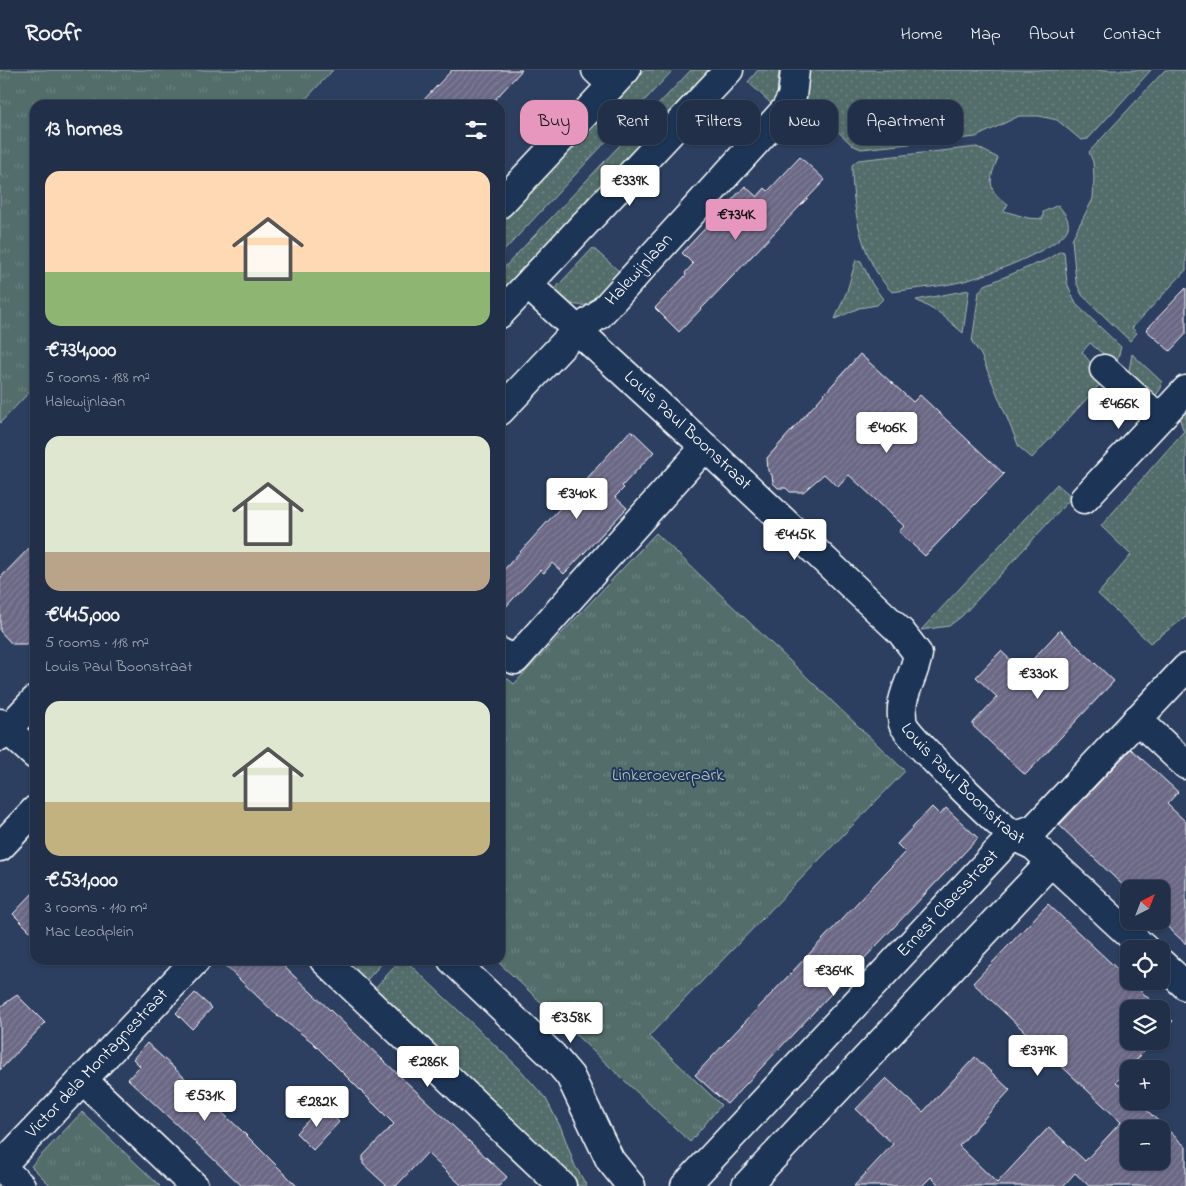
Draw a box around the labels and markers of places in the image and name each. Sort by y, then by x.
pin: €339K [595,164,665,207]
pin: €734K [701,198,771,241]
pin: €466K [1084,388,1154,430]
pin: €406K [852,412,922,454]
pin: €340K [542,478,612,520]
pin: €445K [760,518,830,561]
pin: €330K [1003,658,1073,700]
pin: €364K [799,954,869,997]
pin: €358K [536,1002,606,1044]
pin: €379K [1003,1034,1073,1077]
pin: €286K [393,1046,463,1088]
pin: €531K [170,1080,240,1122]
pin: €282K [282,1086,352,1128]

